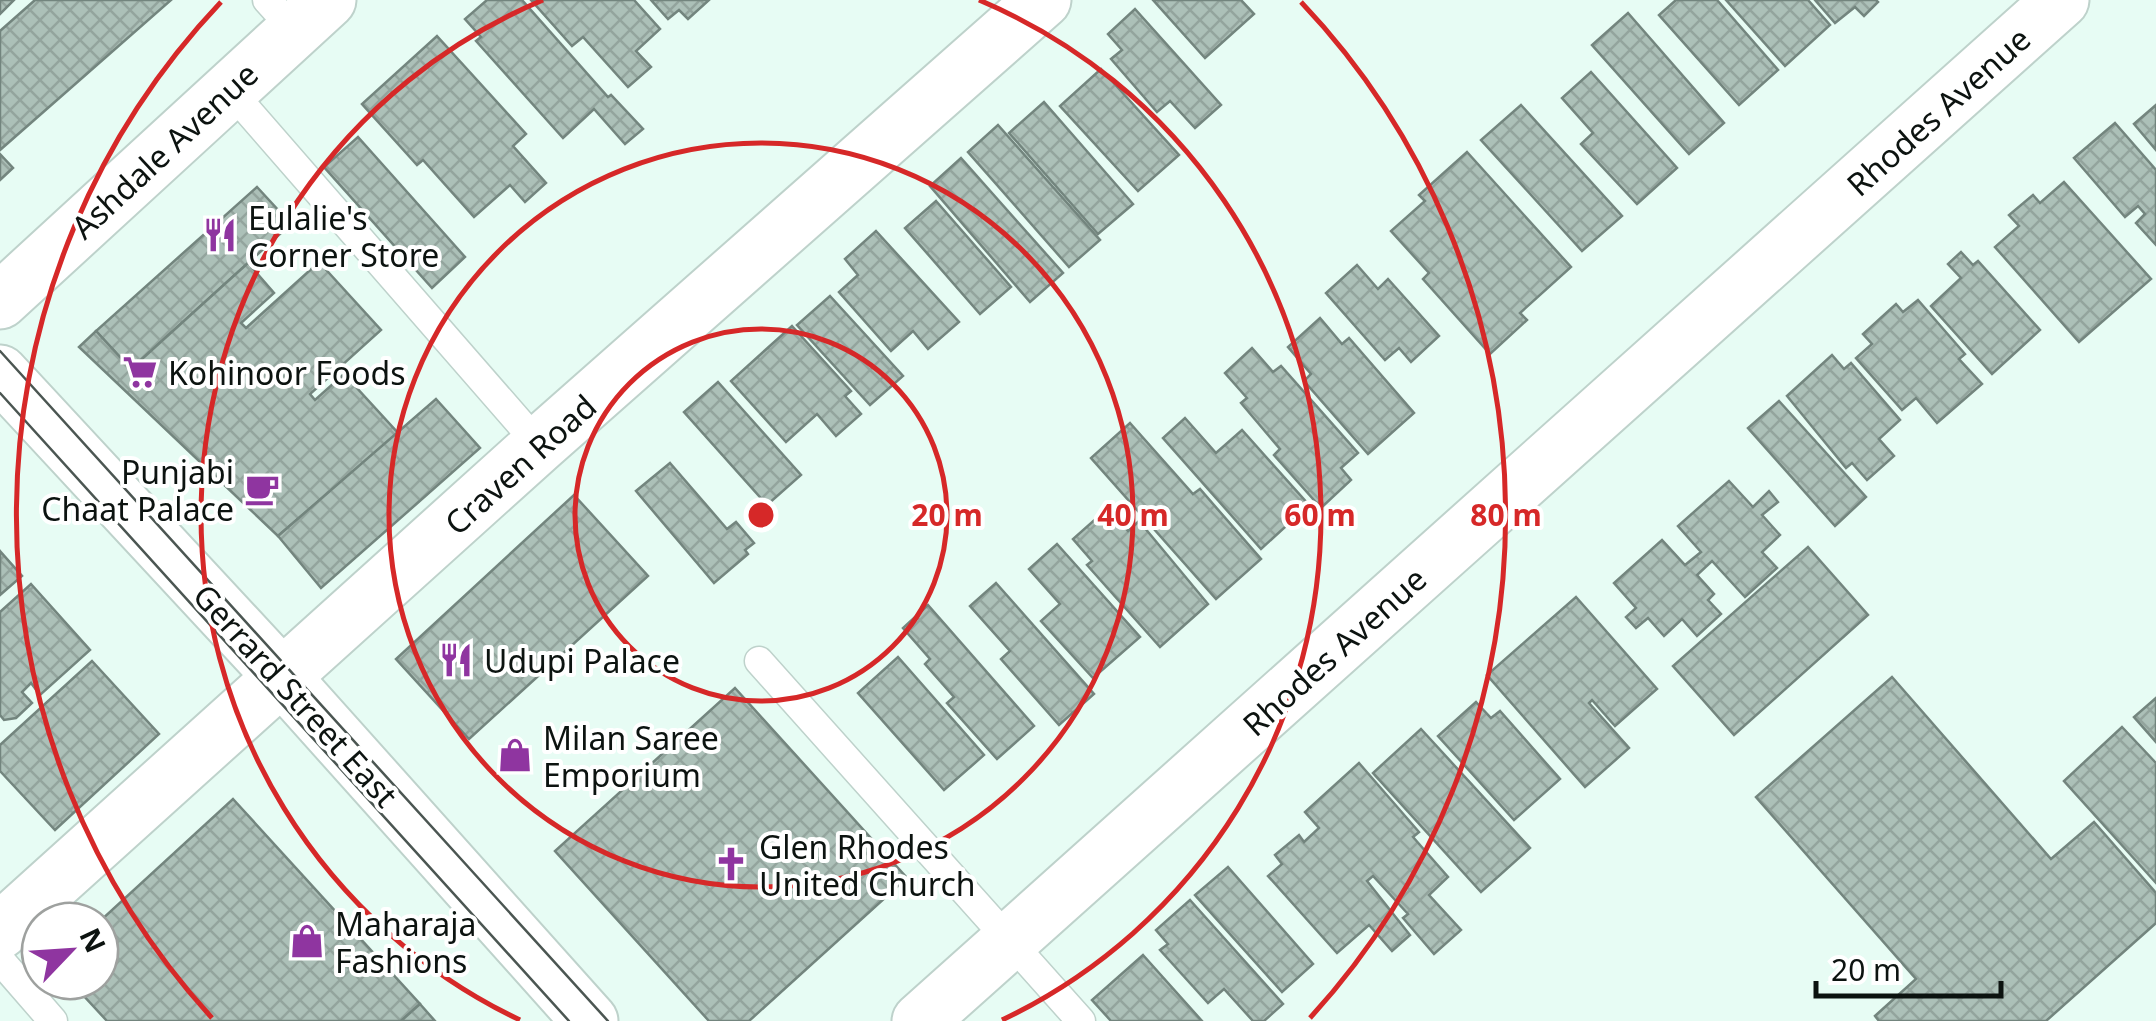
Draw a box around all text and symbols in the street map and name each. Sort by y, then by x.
street label: Rhodes Avenue [1837,17,2039,205]
street label: Ashdale Avenue [62,52,266,248]
place label: Eulalie's Corner Store [248,196,439,276]
restaurant icon: Eulalie's Corner Store [201,216,239,254]
place label: Kohinoor Foods [168,351,406,394]
supermarket icon: Kohinoor Foods [121,353,159,391]
street label: Craven Road [435,384,605,544]
place label: Punjabi Chaat Palace [41,450,234,530]
cafe icon: Punjabi Chaat Palace [243,470,281,508]
text: 20 m [911,494,983,535]
text: 40 m [1097,494,1169,535]
text: 60 m [1284,494,1356,535]
text: 80 m [1470,494,1542,535]
centre of rings [743,497,779,533]
street label: Rhodes Avenue [1233,557,1435,745]
street label: Gerrard Street East [184,574,408,816]
place label: Udupi Palace [484,639,680,682]
restaurant icon: Udupi Palace [437,641,475,679]
place label: Milan Saree Emporium [543,716,719,796]
shop icon: Milan Saree Emporium [496,736,534,774]
place label: Glen Rhodes United Church [759,825,976,905]
church icon: Glen Rhodes United Church [712,845,750,883]
north arrow [20,901,120,1001]
place label: Maharaja Fashions [335,902,476,982]
text: N [72,922,116,958]
shop icon: Maharaja Fashions [288,922,326,960]
scale bar [1816,936,2001,998]
text: 20 m [1831,949,1901,990]

